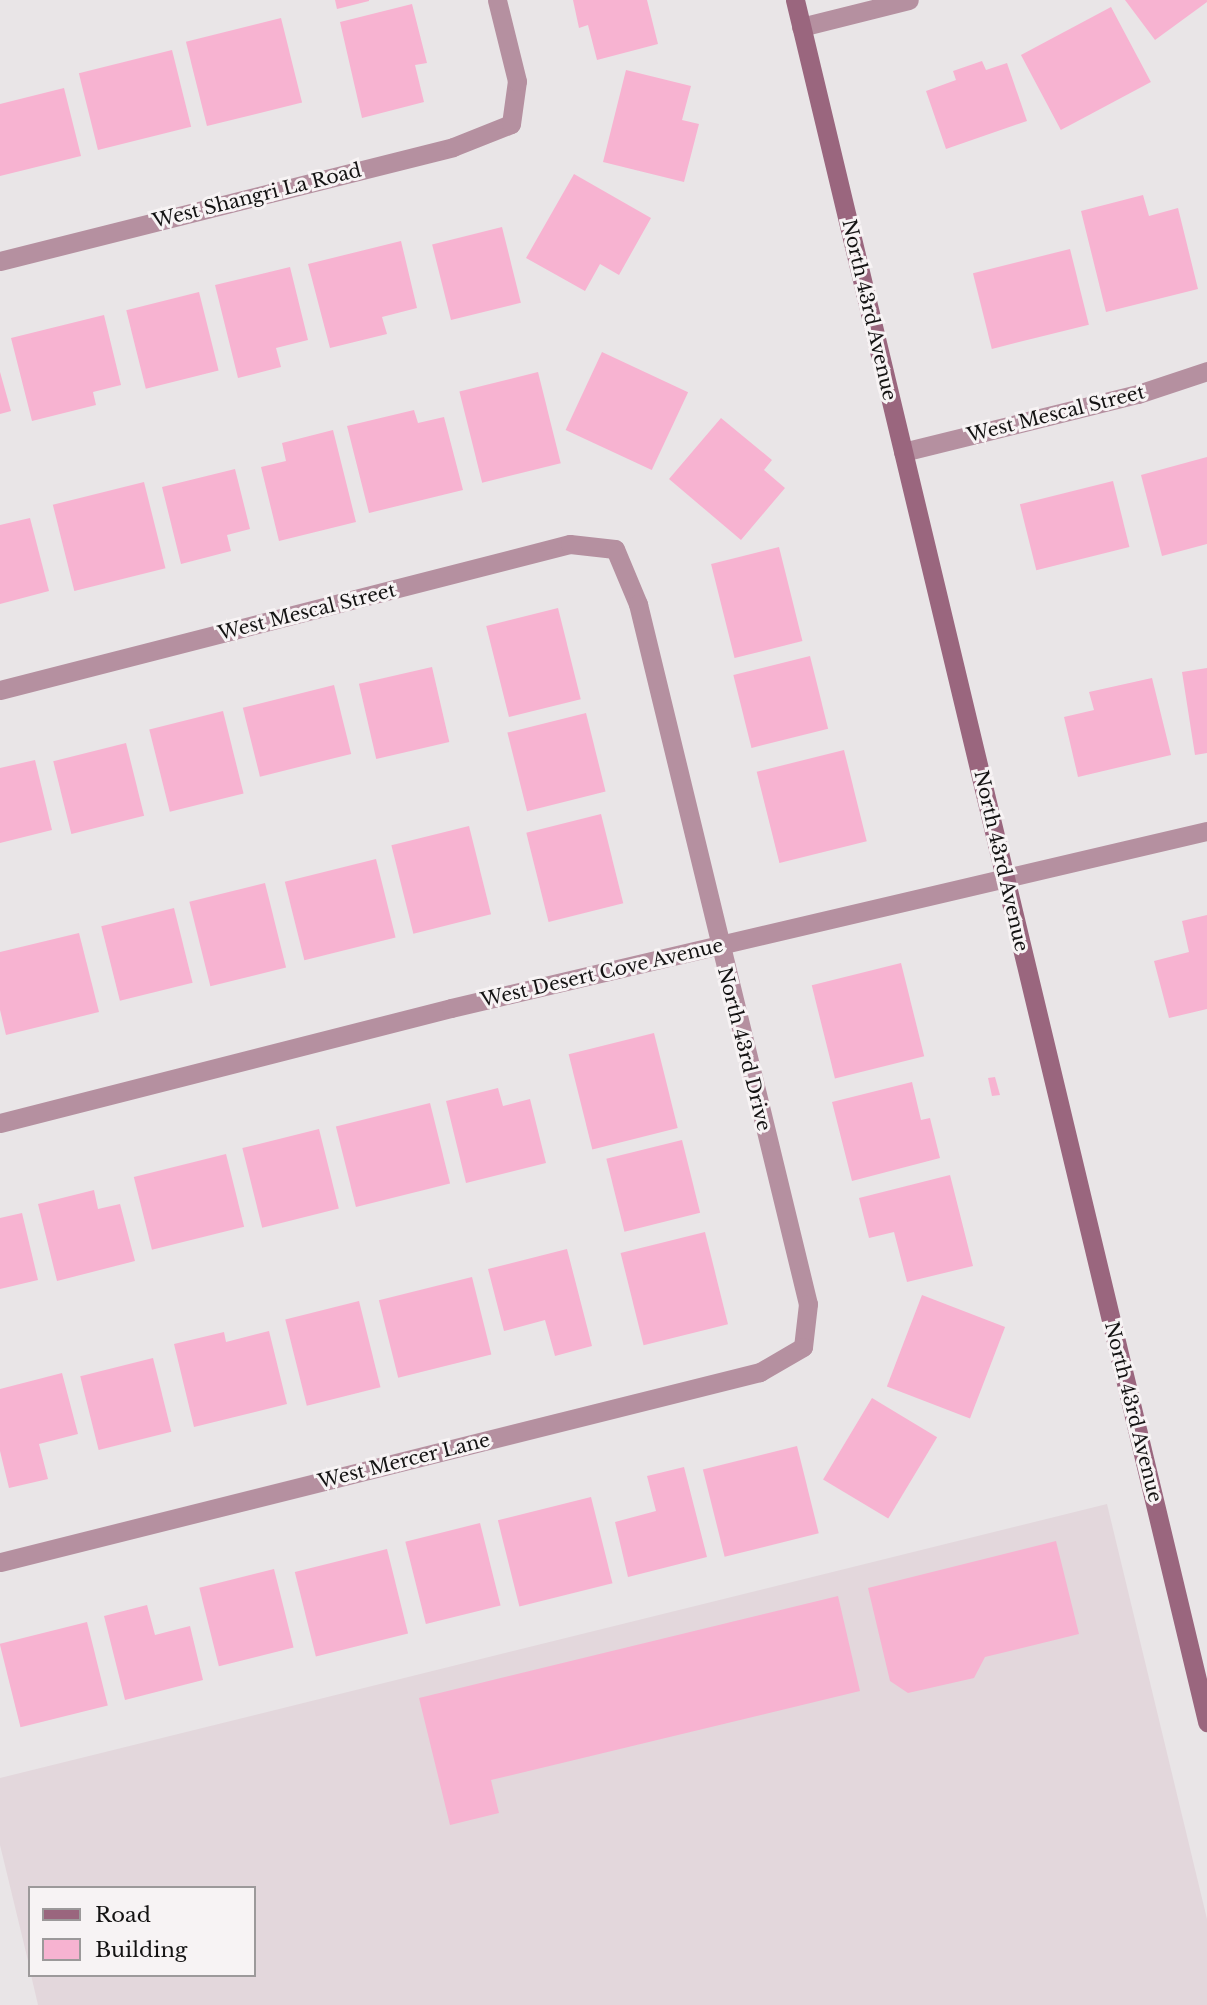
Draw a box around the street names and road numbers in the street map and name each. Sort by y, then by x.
street label: West Shangri La Road [150,159,364,233]
street label: North 43rd Avenue [837,217,901,403]
street label: West Mescal Street [965,381,1147,447]
street label: West Mescal Street [216,579,398,645]
street label: North 43rd Avenue [969,768,1033,954]
street label: West Desert Cove Avenue [478,934,726,1012]
street label: North 43rd Drive [713,965,775,1133]
street label: North 43rd Avenue [1099,1319,1167,1505]
street label: West Mercer Lane [315,1429,493,1493]

